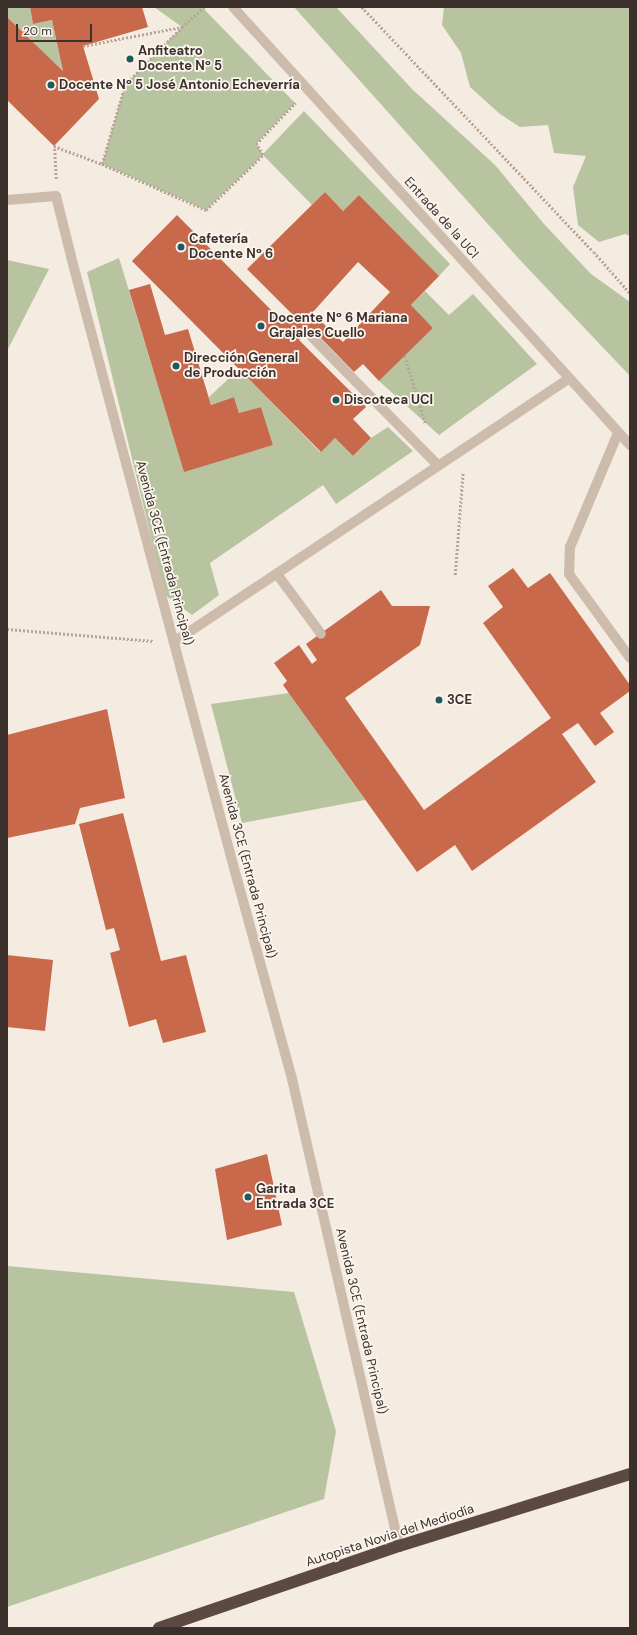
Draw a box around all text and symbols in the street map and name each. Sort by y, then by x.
scale bar [18,16,94,42]
text: 20 m [23,23,52,39]
place label: Anfiteatro Docente Nº 5 [138,44,222,75]
marker: Anfiteatro Docente Nº 5 [125,54,135,64]
place label: Docente Nº 5 José Antonio Echeverría [59,77,300,93]
marker: Docente Nº 5 José Antonio Echeverría [46,80,56,90]
street label: Entrada de la UCI [400,174,482,262]
place label: Cafetería Docente Nº 6 [189,232,273,263]
marker: Cafetería Docente Nº 6 [176,242,186,252]
place label: Docente Nº 6 Mariana Grajales Cuello [269,311,408,342]
marker: Docente Nº 6 Mariana Grajales Cuello [256,321,266,331]
place label: Dirección General de Producción [184,351,298,382]
marker: Dirección General de Producción [171,361,181,371]
place label: Discoteca UCI [344,392,433,408]
marker: Discoteca UCI [331,395,341,405]
street label: Avenida 3CE (Entrada Principal) [132,459,196,647]
place label: 3CE [447,692,472,708]
marker: 3CE [434,695,444,705]
street label: Avenida 3CE (Entrada Principal) [215,772,279,960]
place label: Garita Entrada 3CE [256,1182,334,1213]
marker: Garita Entrada 3CE [243,1192,253,1202]
street label: Avenida 3CE (Entrada Principal) [332,1226,390,1416]
street label: Autopista Novia del Mediodía [304,1501,476,1571]

